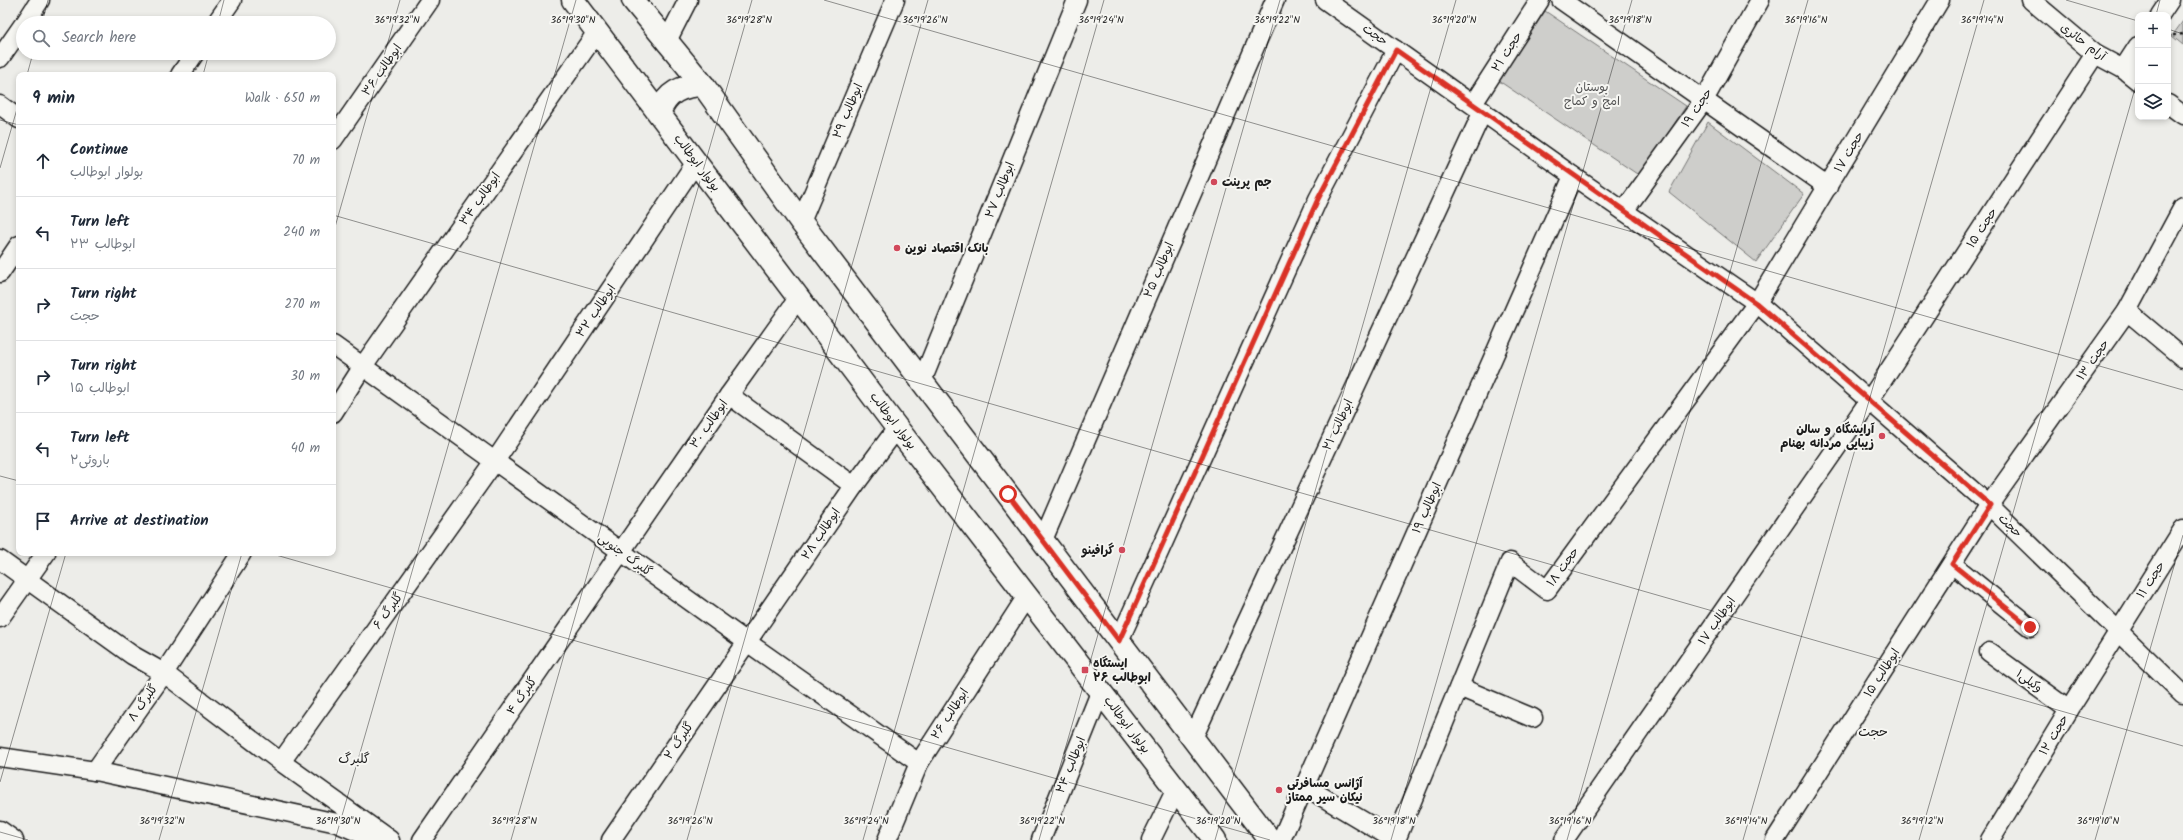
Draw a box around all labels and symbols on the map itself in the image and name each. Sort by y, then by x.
text: 36°19'32"N [374,12,420,28]
text: 36°19'30"N [551,12,596,28]
text: 36°19'28"N [726,12,772,28]
text: 36°19'26"N [902,12,948,28]
text: 36°19'24"N [1078,12,1124,28]
text: 36°19'22"N [1254,12,1300,28]
text: 36°19'20"N [1431,12,1477,28]
text: 36°19'18"N [1608,12,1652,28]
text: 36°19'16"N [1785,12,1828,28]
text: 36°19'14"N [1961,12,2004,28]
street label: آرام حائری [2056,18,2111,66]
street label: حجت [1358,19,1392,51]
street label: حجت ۲۱ [1487,28,1527,76]
street label: ابوطالب ۳۶ [357,40,407,100]
park label: بوستان امج و کماج [1564,78,1620,111]
street label: ابوطالب ۲۹ [828,80,868,141]
street label: حجت ۱۹ [1677,84,1717,132]
street label: حجت ۱۷ [1829,128,1869,176]
street label: بولوار ابوطالب [669,130,725,196]
street label: ابوطالب ۲۷ [980,159,1020,221]
street label: ابوطالب ۳۴ [455,168,505,230]
place label: جم پرینت [1222,173,1272,192]
marker: جم پرینت [1209,177,1219,187]
street label: حجت ۱۵ [1962,204,2002,252]
place label: بانک اقتصاد نوین [905,239,988,258]
street label: ابوطالب ۲۵ [1139,239,1179,301]
marker: بانک اقتصاد نوین [892,243,902,253]
street label: ابوطالب ۳۲ [571,281,621,341]
street label: حجت ۱۳ [2072,336,2114,384]
street label: بولوار ابوطالب [865,388,921,454]
street label: ابوطالب ۳۰ [685,395,733,452]
street label: ابوطالب ۲۱ [1318,396,1358,454]
place label: آرایشگاه و سالن زیبایی مردانه بهنام [1780,420,1875,453]
marker: آرایشگاه و سالن زیبایی مردانه بهنام [1877,431,1887,441]
street label: ابوطالب ۱۹ [1407,479,1447,537]
route start [999,485,1017,503]
street label: ابوطالب ۲۸ [797,504,845,564]
street label: حجت [1994,510,2026,542]
street label: گلبرگ جنوبی [594,529,656,581]
place label: گرافینو [1080,541,1115,560]
street label: حجت ۱۸ [1542,543,1584,591]
marker: گرافینو [1117,545,1127,555]
street label: حجت ۱۱ [2132,558,2170,602]
street label: گلبرگ ۶ [368,589,408,633]
street label: ابوطالب ۱۷ [1693,593,1741,649]
route end [2021,618,2039,636]
street label: ابوطالب ۱۵ [1859,645,1905,701]
place label: ایستگاه ابوطالب ۲۶ [1093,654,1151,687]
marker: ایستگاه ابوطالب ۲۶ [1080,665,1090,675]
street label: وکیلی۱ [2012,665,2046,697]
street label: گلبرگ ۴ [502,673,542,719]
street label: گلبرگ ۸ [123,680,163,726]
street label: ابوطالب ۲۶ [926,685,974,743]
street label: بولوار ابوطالب [1099,692,1155,758]
street label: حجت ۱۲ [2034,711,2074,759]
street label: گلبرگ ۲ [659,718,699,764]
district label: حجت [1858,722,1888,743]
street label: ابوطالب ۲۴ [1051,734,1091,796]
district label: گلبرگ [338,749,370,770]
place label: آژانس مسافرتی نیکان سیر ممتاز [1286,774,1363,807]
marker: آژانس مسافرتی نیکان سیر ممتاز [1274,785,1284,795]
text: 36°19'32"N [139,813,185,829]
text: 36°19'30"N [316,813,361,829]
text: 36°19'28"N [491,813,537,829]
text: 36°19'26"N [667,813,713,829]
text: 36°19'24"N [843,813,889,829]
text: 36°19'22"N [1019,813,1065,829]
text: 36°19'20"N [1195,813,1241,829]
text: 36°19'18"N [1372,813,1416,829]
text: 36°19'16"N [1549,813,1592,829]
text: 36°19'14"N [1725,813,1768,829]
text: 36°19'12"N [1900,813,1944,829]
text: 36°19'10"N [2077,813,2119,829]

